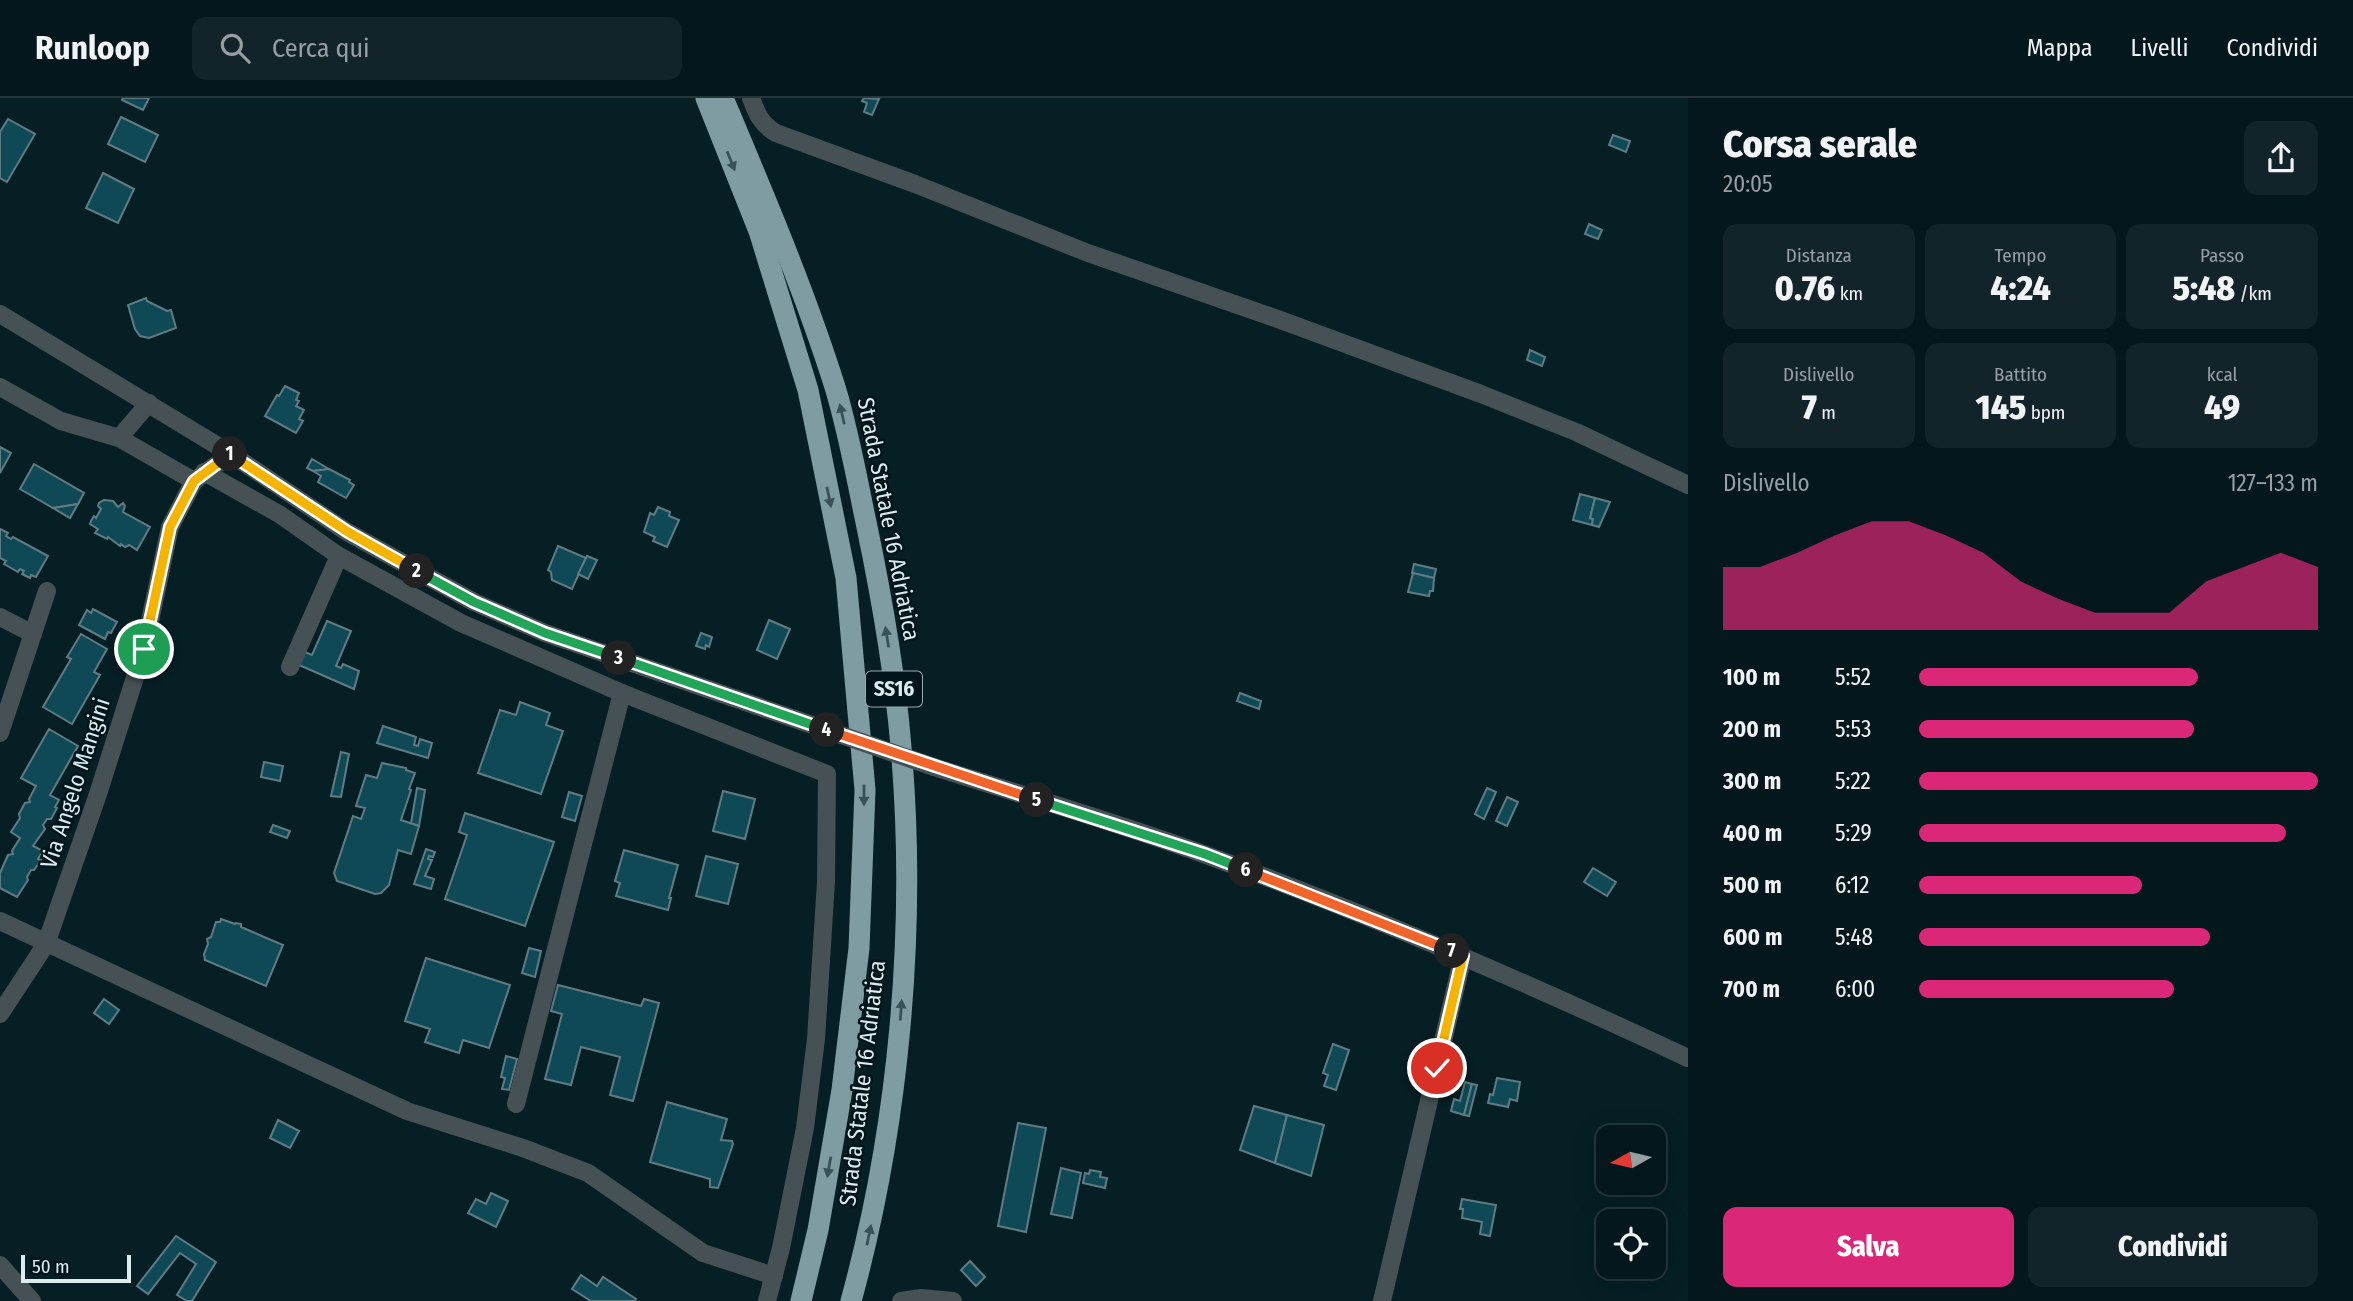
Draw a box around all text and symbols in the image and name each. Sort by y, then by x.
search box [192,17,682,80]
text: Runloop [35,28,150,68]
icon: search [216,29,254,67]
text: Cerca qui [272,33,370,64]
text: Mappa [2027,34,2093,62]
text: Livelli [2131,34,2188,62]
text: Condividi [2226,34,2318,62]
text: Corsa serale [1723,121,1917,167]
button: share [2244,121,2318,195]
one-way arrow [726,151,737,172]
text: 20:05 [1723,170,1773,198]
text: Distanza [1786,244,1852,267]
text: Tempo [1995,244,2046,267]
text: Passo [2200,244,2244,267]
text: 0.76 [1775,267,1835,309]
text: 4:24 [1990,267,2051,309]
text: 5:48 [2172,267,2235,309]
text: km [1835,282,1863,305]
text: /km [2235,282,2272,305]
text: Dislivello [1783,363,1855,386]
text: Battito [1994,363,2047,386]
text: kcal [2207,363,2238,386]
text: 7 [1802,386,1817,428]
text: 145 [1976,386,2026,428]
text: 49 [2204,386,2240,428]
street label: Strada Statale 16 Adriatica [852,395,926,643]
text: m [1817,401,1836,424]
text: bpm [2026,401,2065,424]
one-way arrow [836,403,847,425]
pin: 1 [212,436,247,472]
text: 1 [225,442,234,465]
text: Dislivello [1723,469,1809,497]
text: 127–133 m [2228,469,2318,497]
one-way arrow [824,486,835,508]
pin: 2 [400,554,434,588]
text: 2 [412,559,421,582]
pin [114,619,174,679]
one-way arrow [881,626,892,648]
icon: arrive [125,630,163,668]
pin: 3 [602,640,636,676]
text: 3 [614,646,623,669]
text: 100 m [1723,663,1780,691]
text: 5:52 [1835,663,1871,691]
road number: SS16 [866,672,922,706]
street label: Via Angelo Mangini [34,694,116,872]
pin: 4 [810,712,844,748]
text: 200 m [1723,715,1781,743]
text: 5:53 [1835,715,1871,743]
text: 4 [822,718,831,741]
text: 300 m [1723,767,1781,795]
text: 5:22 [1835,767,1871,795]
pin: 5 [1020,782,1054,818]
one-way arrow [858,784,870,806]
text: 5 [1032,788,1041,811]
text: 400 m [1723,819,1782,847]
text: 5:29 [1835,819,1872,847]
pin: 6 [1228,852,1264,888]
text: 6 [1241,858,1250,881]
text: 500 m [1723,871,1782,899]
text: 6:12 [1835,871,1869,899]
text: 600 m [1723,923,1782,951]
text: 5:48 [1835,923,1873,951]
pin: 7 [1434,934,1470,968]
text: 7 [1447,939,1456,962]
street label: Strada Statale 16 Adriatica [833,959,891,1207]
text: 700 m [1723,975,1780,1003]
text: 6:00 [1835,975,1875,1003]
one-way arrow [896,999,907,1021]
pin [1407,1038,1467,1098]
icon: check [1418,1049,1456,1087]
north arrow [1596,1125,1666,1195]
map controls [1596,1125,1666,1279]
one-way arrow [823,1156,834,1178]
button: Salva [1723,1207,2014,1287]
button: Condividi [2028,1207,2318,1287]
button: locate [1596,1209,1666,1279]
one-way arrow [863,1224,874,1246]
scale bar [21,1252,131,1284]
text: 50 m [32,1255,70,1278]

